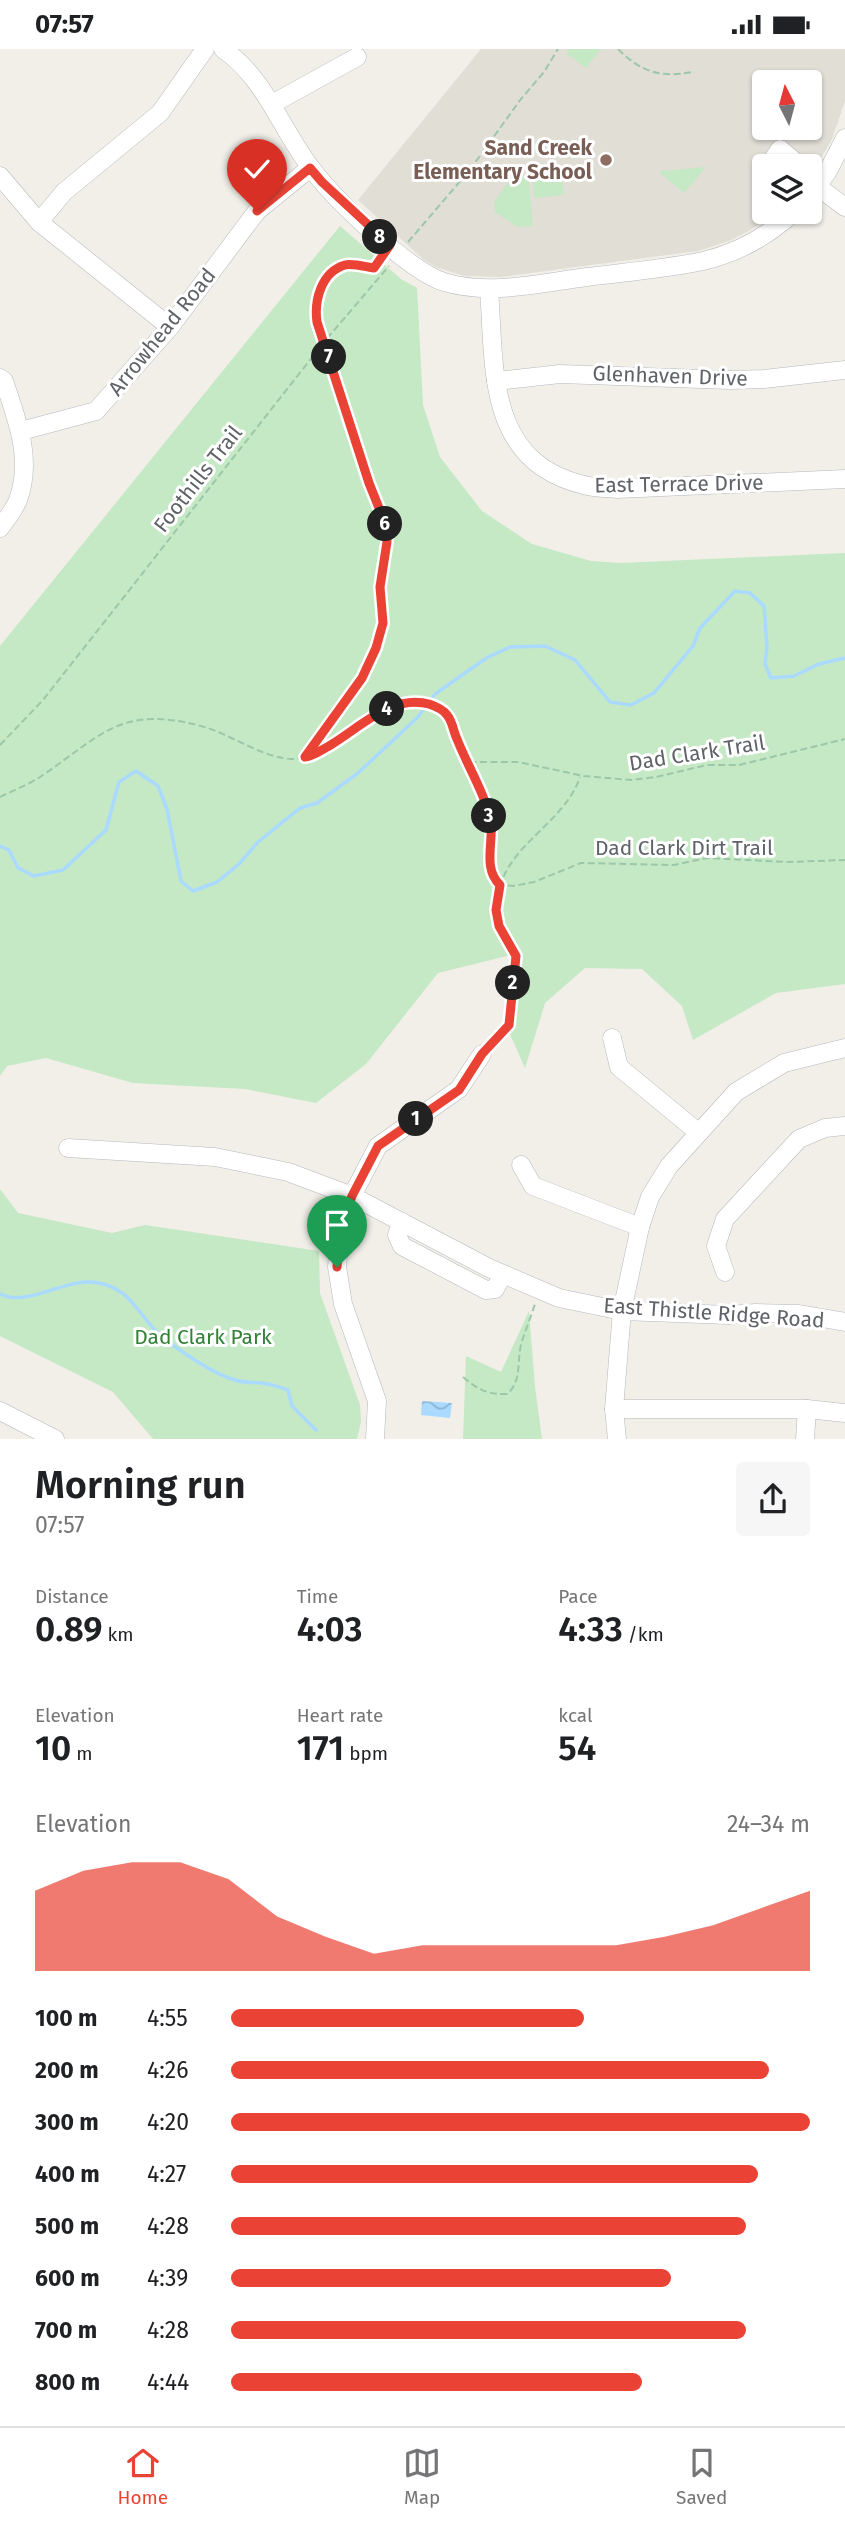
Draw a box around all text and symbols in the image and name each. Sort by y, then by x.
text: 07:57 [35,9,94,40]
north arrow [752,70,822,140]
map controls [752,70,822,224]
place label: Sand Creek Elementary School [413,135,593,185]
pin [227,139,287,211]
icon: check [238,150,276,188]
marker: Sand Creek Elementary School [598,152,614,168]
button: layers [752,154,822,224]
pin: 8 [362,219,398,255]
text: 8 [374,225,385,248]
street label: Arrowhead Road [103,263,221,401]
pin: 7 [312,339,346,375]
text: 7 [324,345,333,368]
street label: Glenhaven Drive [592,360,748,392]
street label: Foothills Trail [148,420,248,538]
street label: East Terrace Drive [594,470,764,498]
pin: 6 [368,507,402,541]
text: 6 [379,512,390,535]
pin: 4 [370,691,404,727]
text: 4 [381,697,392,720]
street label: Dad Clark Trail [627,729,767,777]
pin: 3 [472,799,506,833]
text: 3 [484,804,493,827]
street label: Dad Clark Dirt Trail [595,835,773,861]
pin: 2 [496,965,530,1000]
text: 2 [508,971,517,994]
pin: 1 [398,1101,434,1137]
text: 1 [411,1107,420,1130]
pin [307,1195,367,1267]
icon: arrive [318,1206,356,1244]
street label: East Thistle Ridge Road [603,1292,825,1334]
park label: Dad Clark Park [134,1324,272,1350]
text: Morning run [35,1462,246,1508]
button: share [736,1462,810,1536]
text: 07:57 [35,1511,84,1539]
text: Distance [35,1585,109,1608]
text: Time [297,1585,338,1608]
text: Pace [558,1585,598,1608]
text: 0.89 [35,1608,103,1650]
text: 4:03 [297,1608,363,1650]
text: 4:33 [558,1608,623,1650]
text: km [103,1623,134,1646]
text: /km [623,1623,664,1646]
text: Elevation [35,1704,115,1727]
text: Heart rate [297,1704,383,1727]
text: kcal [558,1704,593,1727]
text: 10 [35,1727,71,1769]
text: 171 [297,1727,344,1769]
text: 54 [558,1727,596,1769]
text: m [71,1742,93,1765]
text: bpm [344,1742,388,1765]
text: Elevation [35,1810,131,1838]
text: 24–34 m [727,1810,810,1838]
text: 100 m [35,2004,97,2032]
text: 4:55 [147,2004,188,2032]
text: 200 m [35,2056,99,2084]
text: 4:26 [147,2056,188,2084]
text: 300 m [35,2108,99,2136]
text: 4:20 [147,2108,189,2136]
text: 400 m [35,2160,100,2188]
text: 4:27 [147,2160,186,2188]
text: 500 m [35,2212,99,2240]
text: 4:28 [147,2212,189,2240]
text: 600 m [35,2264,100,2292]
text: 4:39 [147,2264,188,2292]
text: 700 m [35,2316,97,2344]
text: 4:28 [147,2316,189,2344]
text: 800 m [35,2368,100,2396]
text: 4:44 [147,2368,189,2396]
tab: Home [117,2444,168,2509]
tab: Map [403,2444,441,2509]
tab: Saved [676,2444,727,2509]

